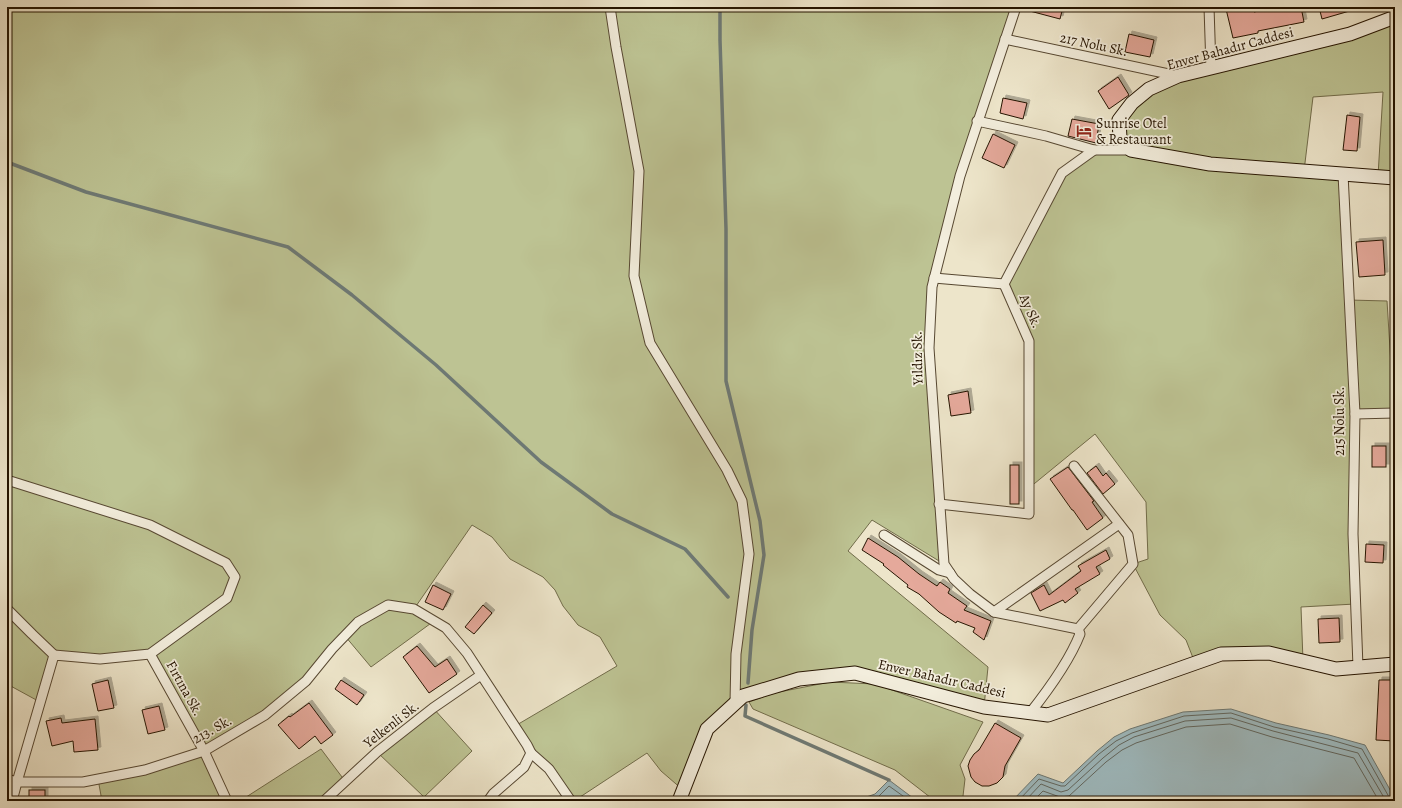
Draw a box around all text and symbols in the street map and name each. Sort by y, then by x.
street label: Enver Bahadır Caddesi [1165,22,1296,75]
street label: 217 Nolu Sk. [1058,28,1130,61]
place label: Sunrise Otel & Restaurant [1096,114,1172,149]
hotel icon: Sunrise Otel & Restaurant [1075,122,1093,140]
street label: Ay Sk. [1014,290,1046,331]
street label: Yıldız Sk. [908,331,927,386]
street label: 215 Nolu Sk. [1330,386,1349,456]
street label: Enver Bahadır Caddesi [876,655,1008,702]
street label: Fırtına Sk. [162,657,208,719]
street label: Yelkenli Sk. [359,697,423,753]
street label: 213. Sk. [189,711,235,748]

